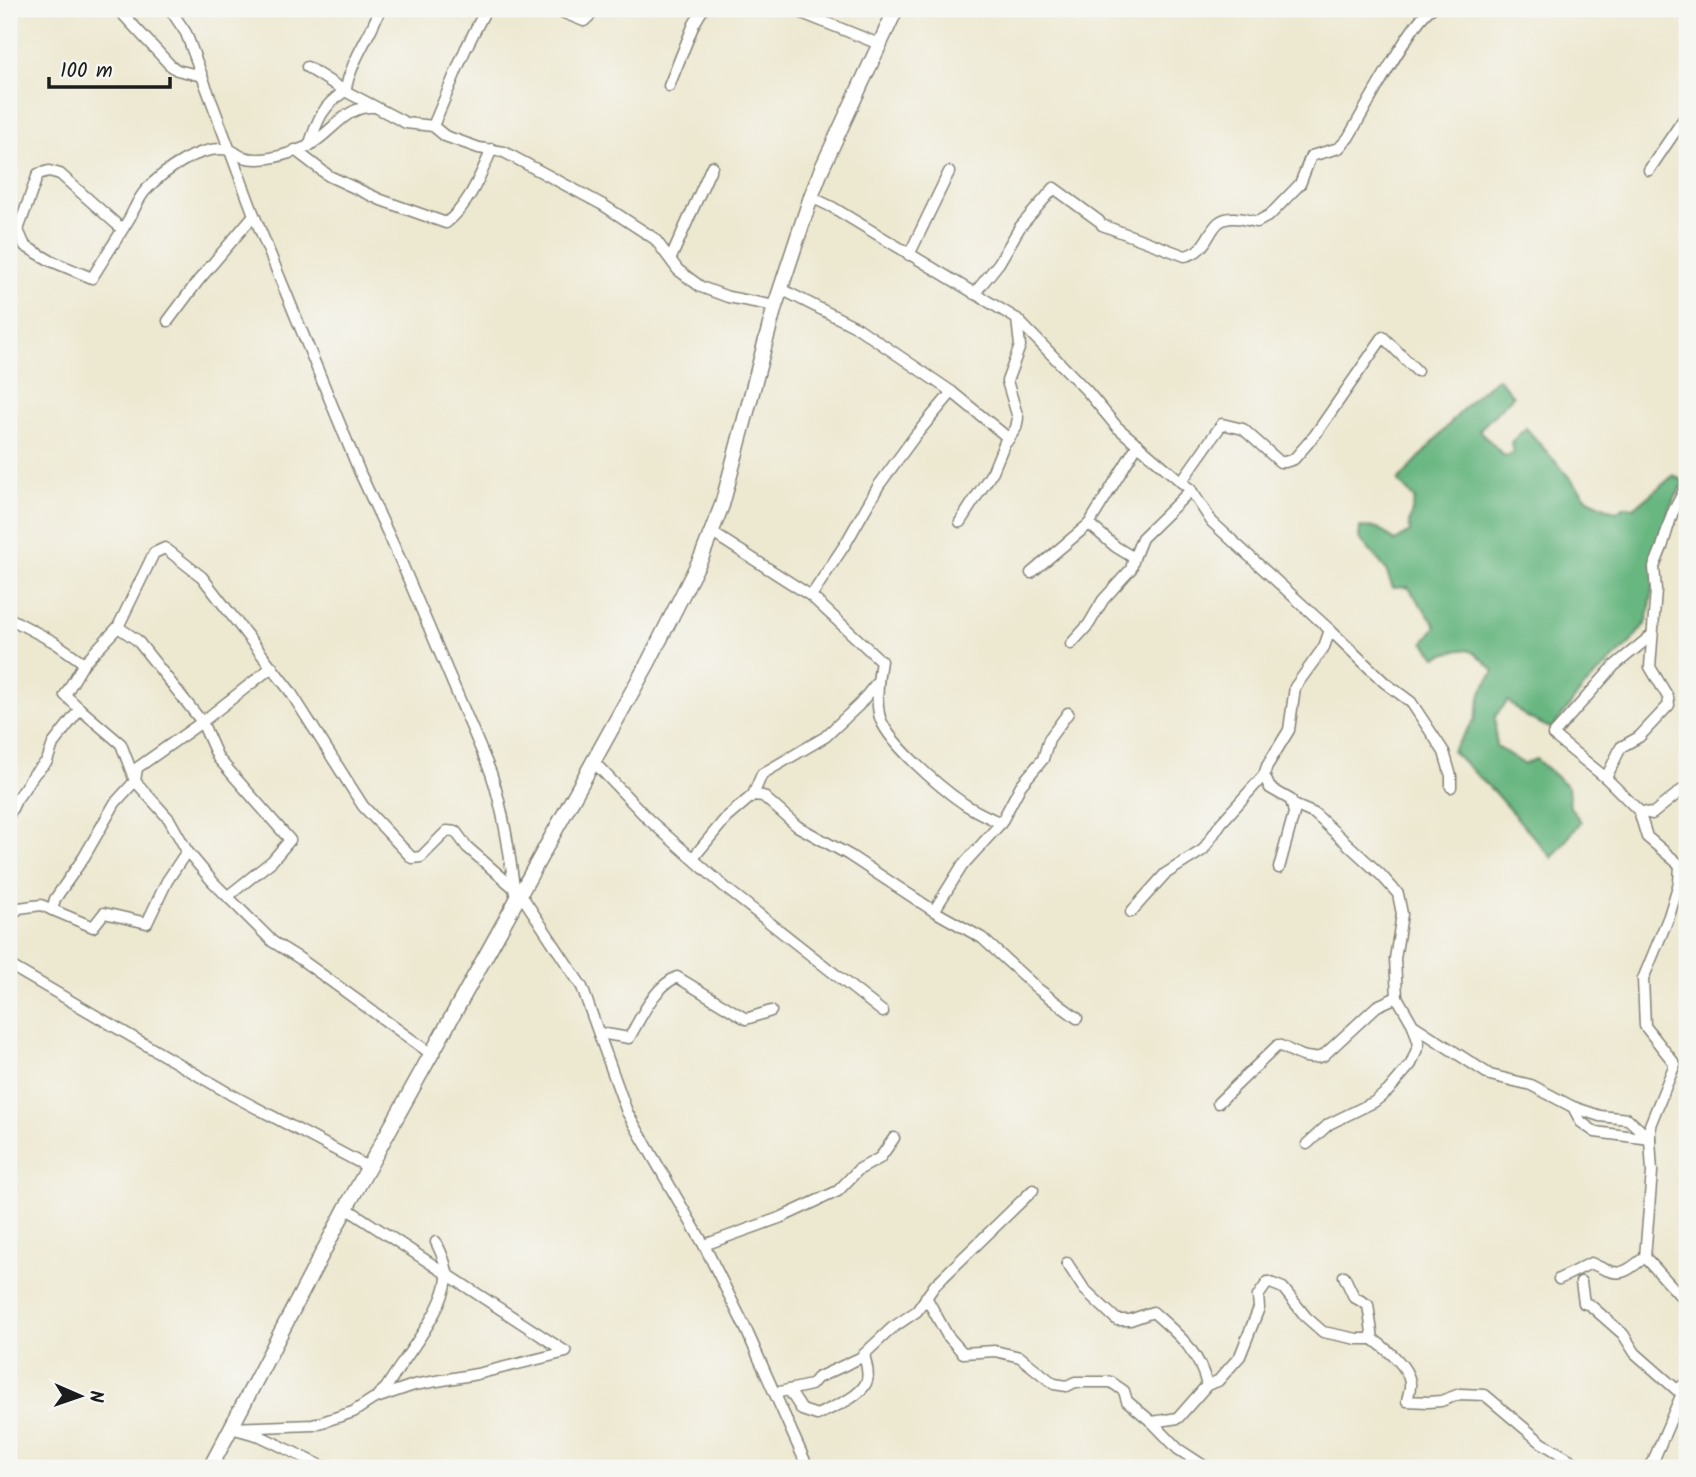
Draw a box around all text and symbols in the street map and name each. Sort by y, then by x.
scale bar [49,46,170,90]
text: 100 m [60,55,113,88]
north arrow [46,1362,116,1432]
text: N [80,1390,110,1403]

